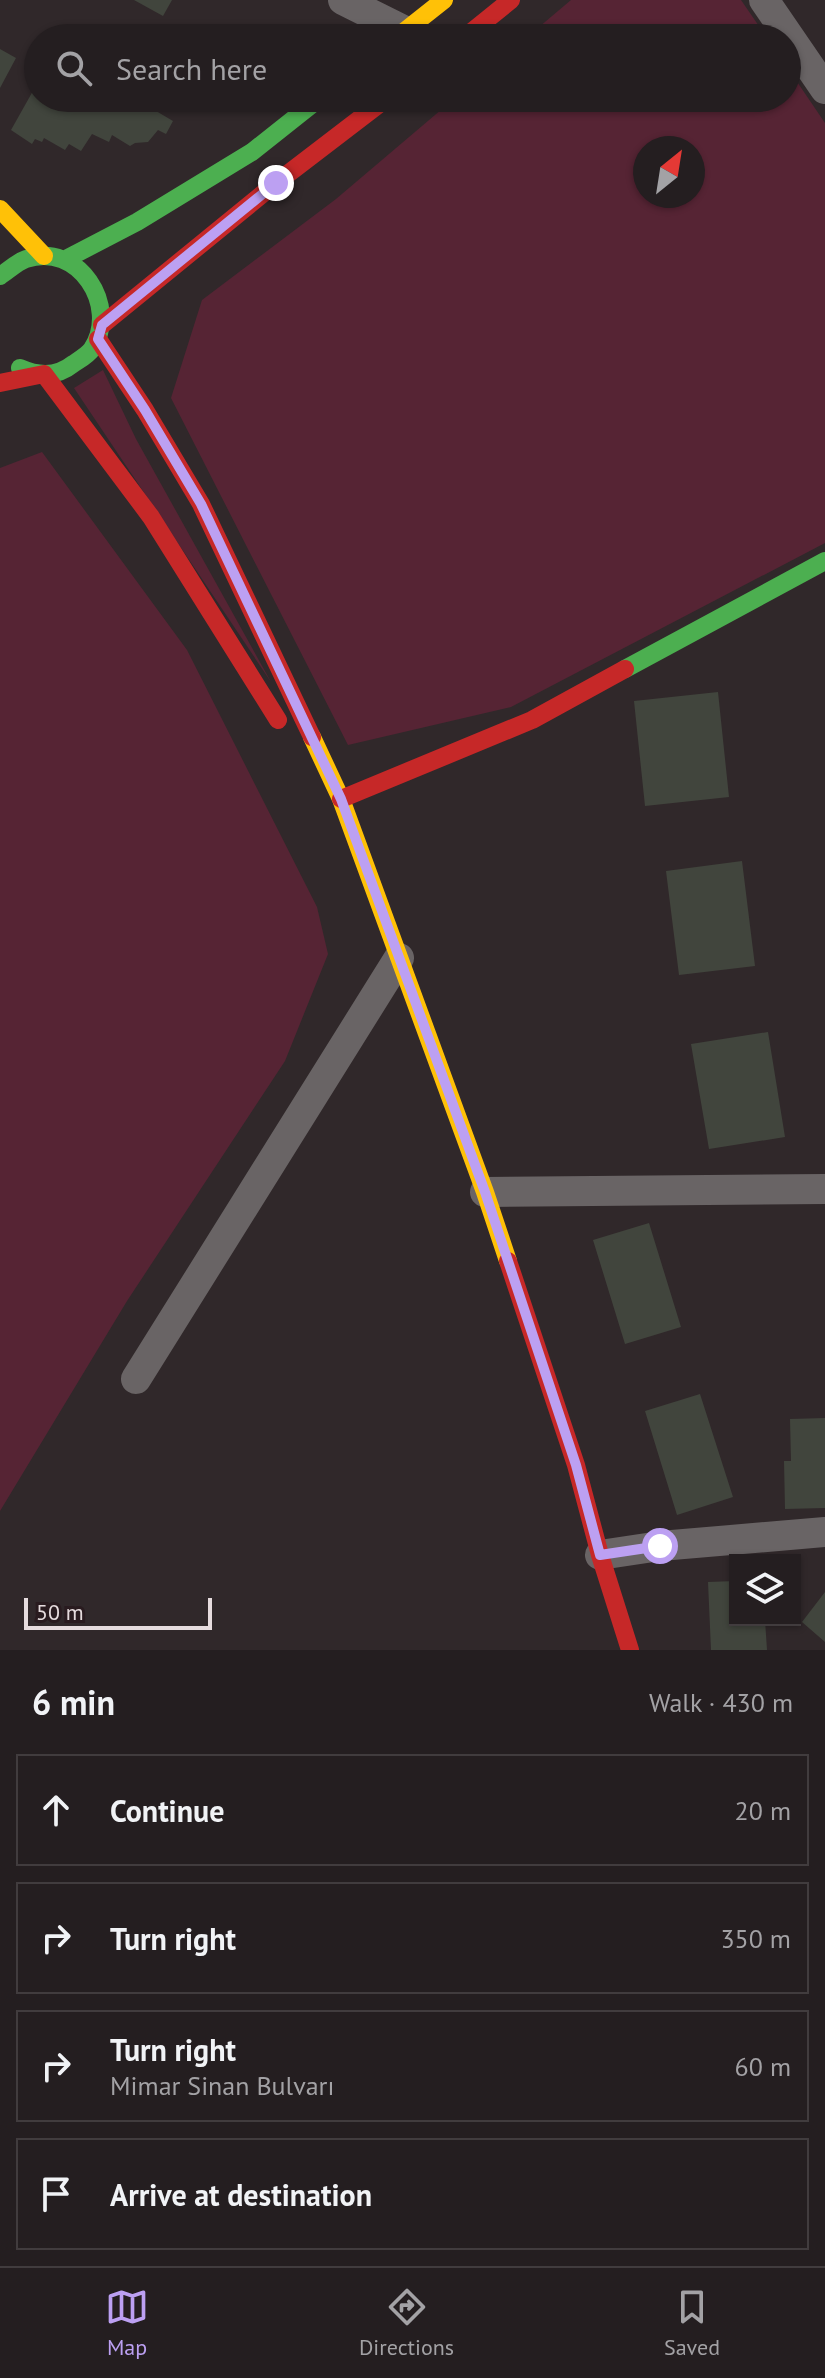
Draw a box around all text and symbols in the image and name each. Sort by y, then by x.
search box [24,24,801,112]
icon: search [52,46,96,90]
text: Search here [116,49,267,88]
north arrow [633,136,705,208]
route end [258,165,294,201]
route start [642,1528,678,1564]
map controls [729,1554,801,1626]
button: layers [729,1554,801,1626]
scale bar [24,1594,212,1630]
text: 50 m [36,1598,84,1626]
text: 6 min [32,1680,115,1724]
text: Walk · 430 m [649,1686,793,1719]
icon: ahead [34,1788,78,1832]
text: Continue [110,1791,224,1830]
text: 20 m [735,1794,791,1827]
icon: right [34,1916,78,1960]
text: Turn right [110,1919,236,1958]
text: 350 m [720,1922,791,1955]
text: Turn right [110,2030,236,2069]
icon: right [34,2044,78,2088]
text: 60 m [735,2050,791,2083]
text: Mimar Sinan Bulvarı [110,2069,334,2102]
icon: arrive [34,2172,78,2216]
text: Arrive at destination [110,2175,372,2214]
tab: Map [105,2285,149,2361]
tab: Directions [359,2285,454,2361]
tab: Saved [664,2285,720,2361]

